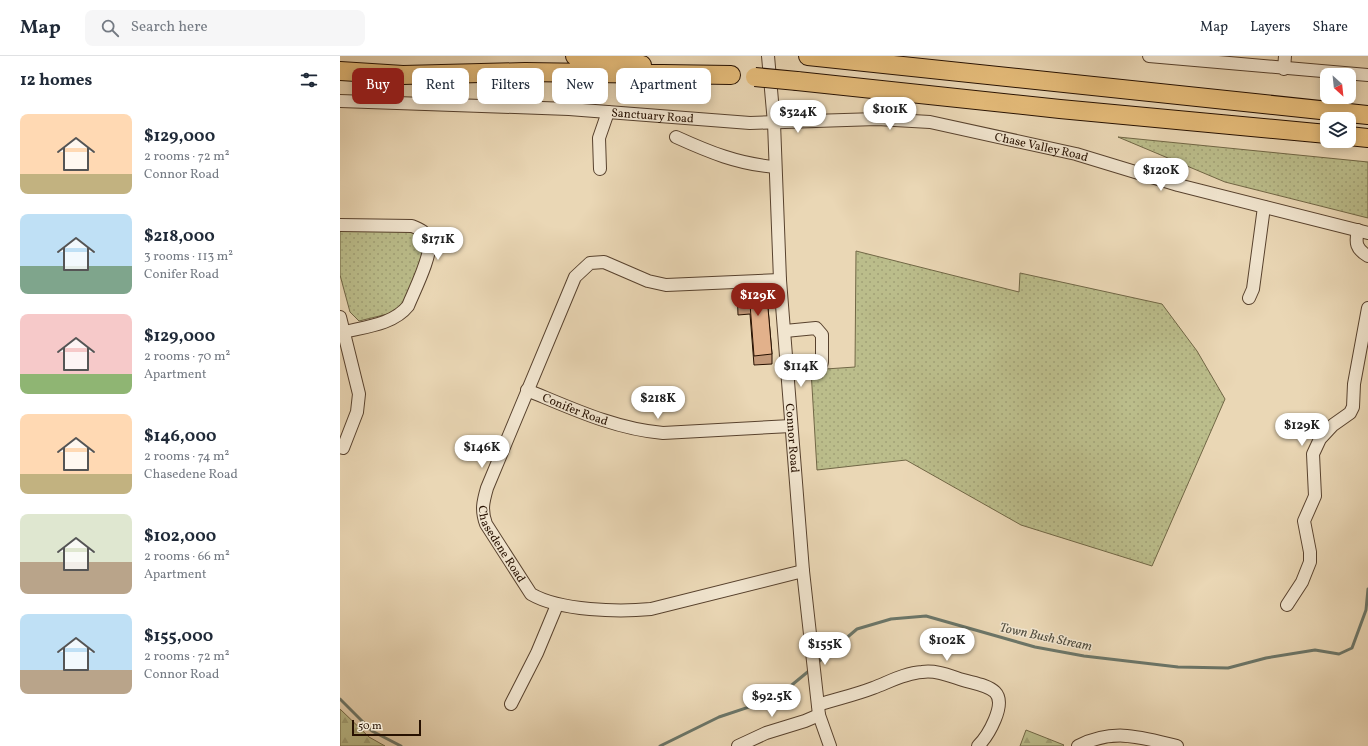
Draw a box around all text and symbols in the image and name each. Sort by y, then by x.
search box [85,10,365,46]
text: Map [20,15,61,41]
icon: search [99,17,121,39]
text: Search here [131,17,208,38]
text: Map [1200,18,1228,37]
text: Layers [1250,18,1290,37]
text: Share [1312,18,1348,37]
chip: Buy [352,68,404,104]
chip: Rent [412,68,469,104]
chip: Filters [477,68,544,104]
chip: New [552,68,608,104]
chip: Apartment [616,68,711,104]
north arrow [1320,68,1356,104]
map controls [1320,68,1356,148]
text: 12 homes [20,69,92,92]
icon: filters [298,69,320,91]
pin: $101K [862,97,918,131]
pin: $324K [770,100,826,134]
text: $101K [872,101,908,119]
text: $324K [779,104,817,122]
street label: Sanctuary Road [611,105,695,128]
button: layers [1320,112,1356,148]
text: $129,000 [144,125,215,148]
street label: Chase Valley Road [993,129,1090,166]
icon: home [52,130,100,178]
text: 2 rooms · 72 m² [144,148,230,166]
pin: $120K [1133,158,1189,192]
text: $120K [1143,162,1179,180]
text: Connor Road [144,166,219,184]
text: $218,000 [144,225,215,248]
pin: $171K [410,227,466,261]
icon: home [52,230,100,278]
text: $171K [421,231,455,249]
text: 3 rooms · 113 m² [144,248,233,266]
text: Conifer Road [144,266,219,284]
pin: $129K [730,283,786,317]
text: $129K [740,287,776,305]
text: $129,000 [144,325,215,348]
icon: home [52,330,100,378]
text: 2 rooms · 70 m² [144,348,230,366]
pin: $114K [773,354,829,388]
text: $114K [784,358,819,376]
text: Apartment [144,366,207,384]
pin: $218K [630,386,686,420]
street label: Conifer Road [539,390,610,430]
text: $218K [640,390,676,408]
street label: Connor Road [781,403,802,474]
pin: $129K [1274,413,1330,447]
text: $129K [1284,417,1320,435]
text: $146,000 [144,425,217,448]
icon: home [52,430,100,478]
pin: $146K [454,435,510,469]
text: $146K [464,439,500,457]
text: 2 rooms · 74 m² [144,448,229,466]
text: Chasedene Road [144,466,238,484]
street label: Chasedene Road [474,505,529,586]
text: $102,000 [144,525,216,548]
icon: home [52,530,100,578]
text: 2 rooms · 66 m² [144,548,230,566]
text: Apartment [144,566,207,584]
water label: Town Bush Stream [998,619,1094,657]
text: $155,000 [144,625,213,648]
pin: $102K [919,628,975,662]
icon: home [52,630,100,678]
pin: $155K [797,632,853,666]
text: $102K [929,632,965,650]
text: $155K [808,636,842,654]
text: 2 rooms · 72 m² [144,648,230,666]
text: Connor Road [144,666,219,684]
pin: $92.5K [739,684,805,718]
text: $92.5K [752,688,792,706]
scale bar [352,718,421,737]
text: 50 m [358,719,382,734]

